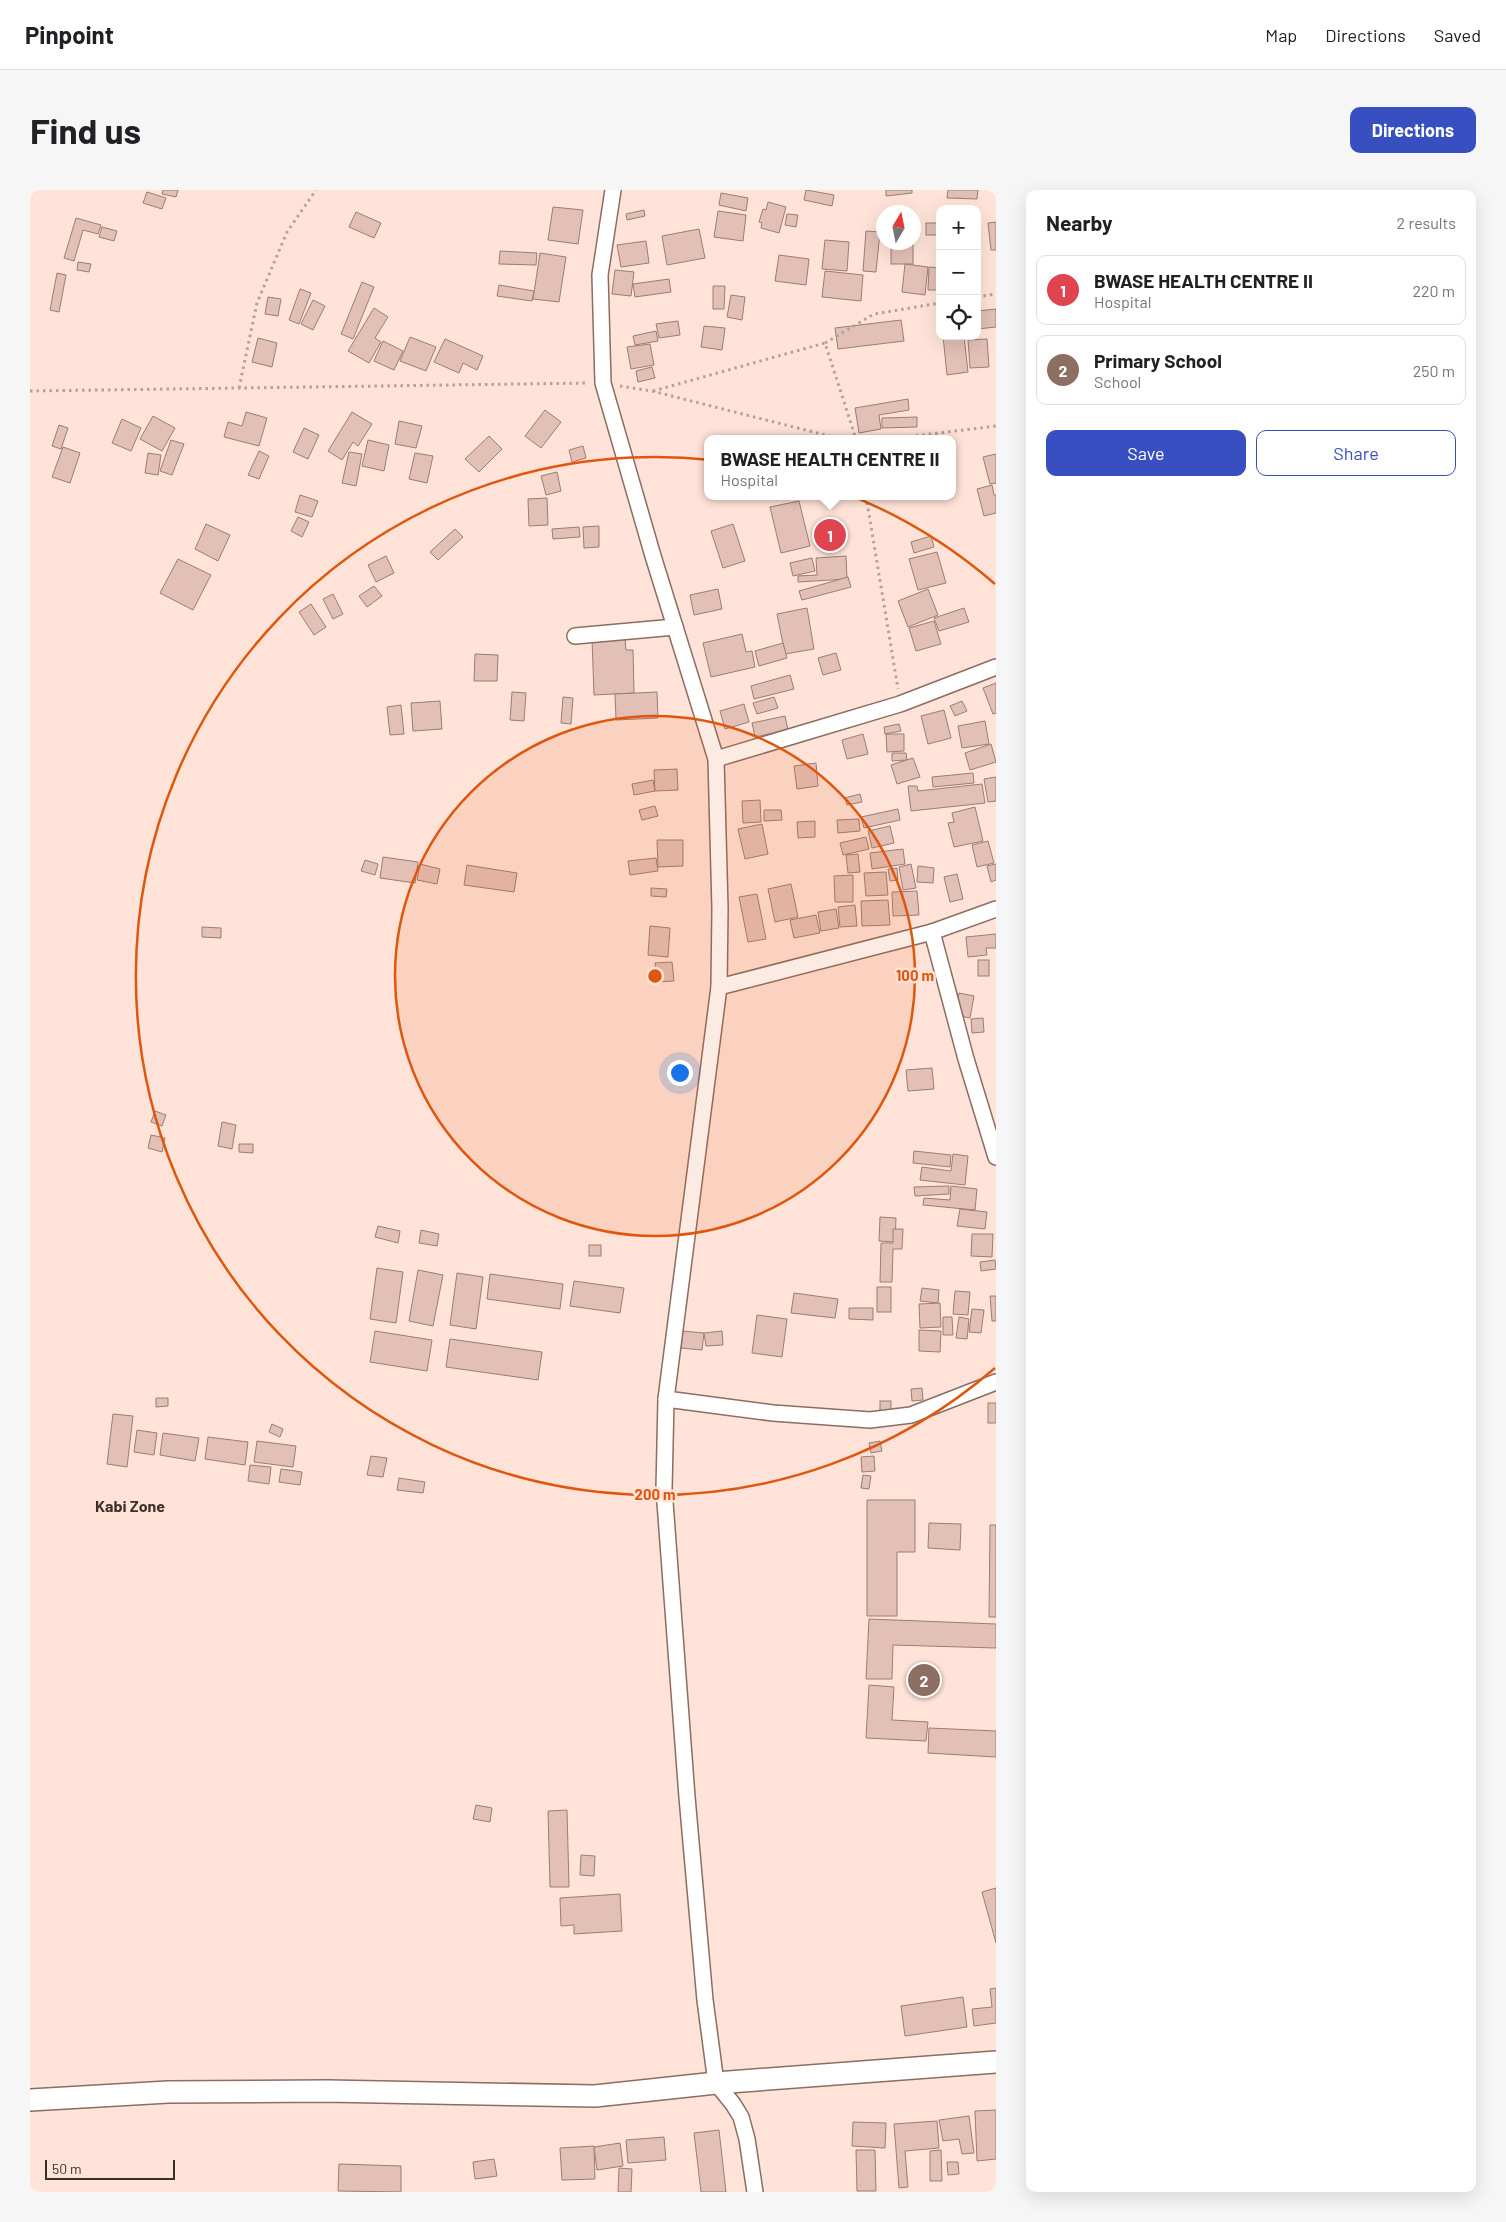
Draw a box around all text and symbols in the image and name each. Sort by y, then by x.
text: Pinpoint [25,20,114,49]
text: Map [1265,24,1297,46]
text: Directions [1325,24,1406,46]
text: Saved [1434,24,1481,46]
button: Directions [1350,107,1476,153]
text: Find us [30,109,141,151]
north arrow [876,205,921,250]
map controls [936,205,981,340]
button: + [936,205,981,250]
text: Nearby [1046,210,1112,235]
text: 2 results [1397,213,1456,232]
button: − [936,250,981,295]
text: BWASE HEALTH CENTRE II [1094,269,1313,292]
text: 1 [1060,281,1066,300]
text: 220 m [1412,281,1455,300]
text: Hospital [1094,292,1151,311]
button: locate [936,295,981,340]
text: Primary School [1094,349,1222,372]
text: 2 [1059,361,1067,380]
text: 250 m [1413,361,1455,380]
text: School [1094,372,1141,391]
button: Save [1046,430,1246,476]
button: Share [1256,430,1456,476]
popup [704,435,956,500]
text: BWASE HEALTH CENTRE II [720,447,940,470]
text: Hospital [720,470,778,489]
pin: 1 [814,516,846,554]
text: 100 m [896,966,934,984]
centre of rings [646,967,664,985]
your location [667,1060,693,1086]
text: 200 m [634,1485,676,1503]
district label: Kabi Zone [95,1496,165,1515]
pin: 2 [908,1661,940,1699]
scale bar [45,2157,175,2180]
text: 50 m [52,2160,81,2177]

